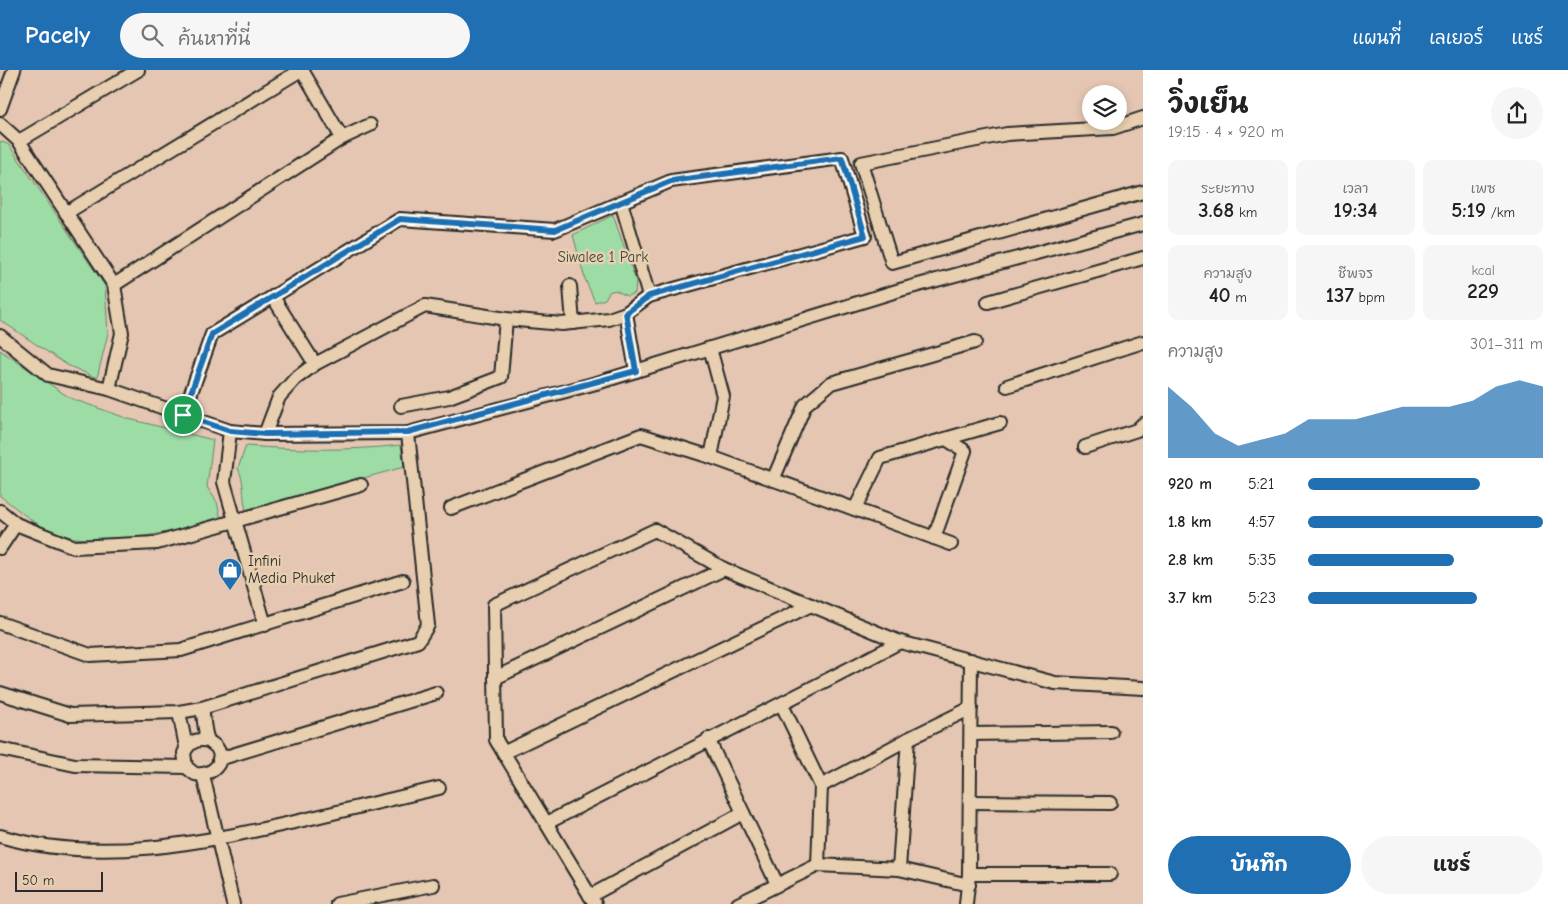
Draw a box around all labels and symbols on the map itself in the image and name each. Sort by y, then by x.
park label: Siwalee 1 Park [557,248,649,266]
pin [162,394,204,436]
place label: Infini Media Phuket [248,552,336,587]
shop icon: Infini Media Phuket [217,557,243,591]
scale bar [15,869,102,892]

